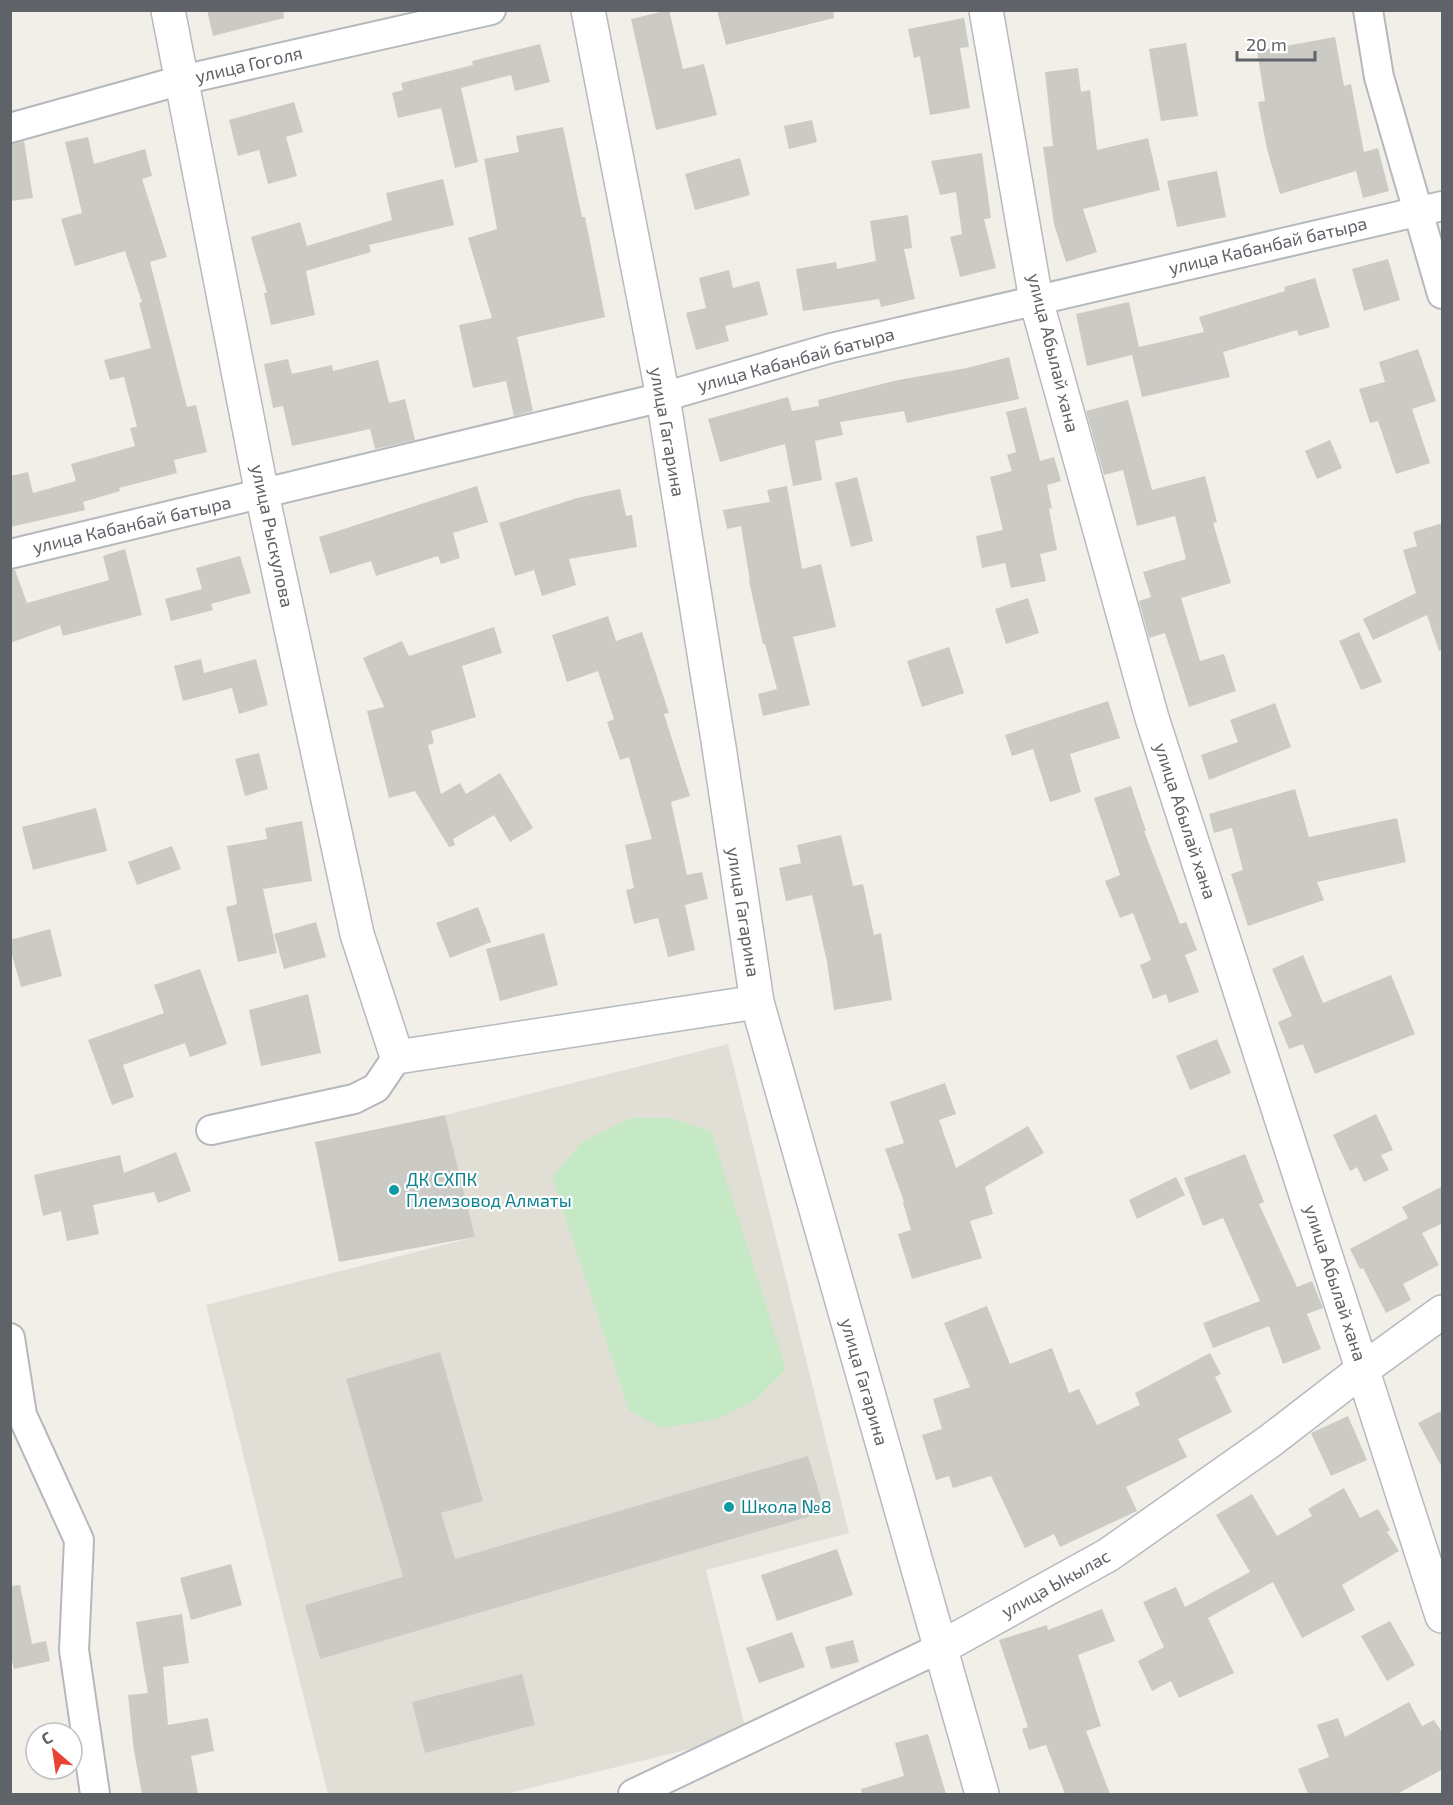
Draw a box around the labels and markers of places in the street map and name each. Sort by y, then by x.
place label: ДК СХПК Племзовод Алматы [406,1168,572,1211]
marker: ДК СХПК Племзовод Алматы [387,1183,401,1197]
place label: Школа №8 [741,1495,832,1517]
marker: Школа №8 [722,1500,736,1514]

